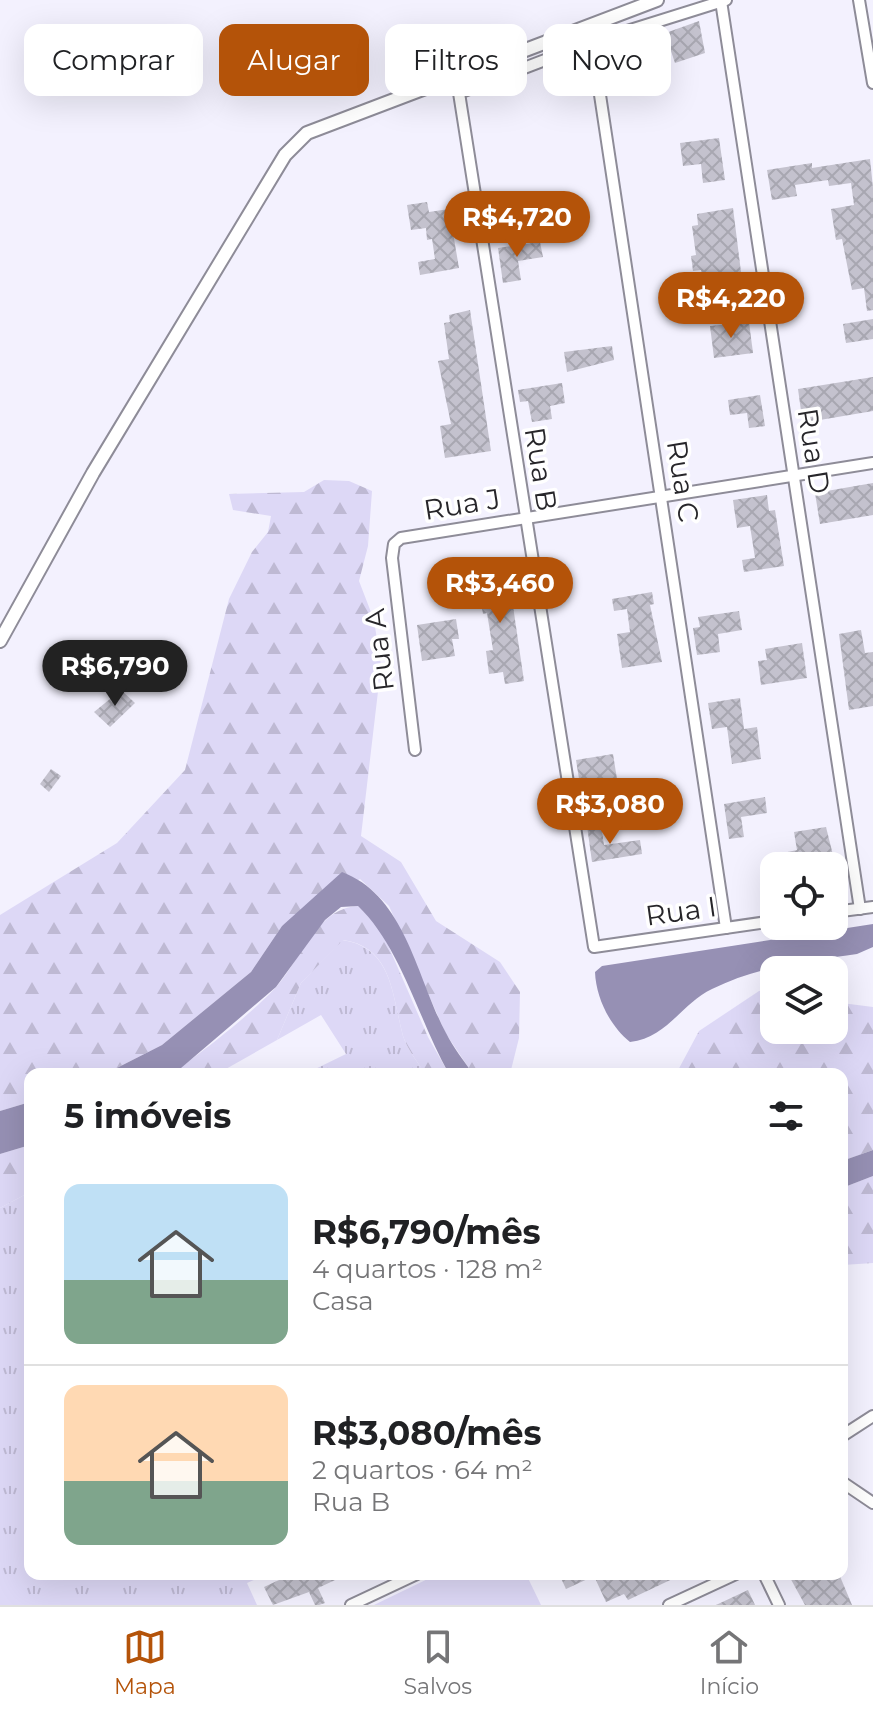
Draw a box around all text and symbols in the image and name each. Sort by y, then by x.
chip: Comprar [24,24,203,96]
chip: Alugar [219,24,369,96]
chip: Filtros [385,24,527,96]
chip: Novo [543,24,671,96]
pin: R$4,720 [443,191,591,259]
text: R$4,720 [462,201,572,233]
pin: R$4,220 [657,272,805,340]
text: R$4,220 [676,282,786,314]
street label: Rua D [790,406,838,496]
street label: Rua B [518,425,564,513]
street label: Rua C [660,437,706,525]
street label: Rua J [421,481,503,527]
pin: R$3,460 [426,557,574,625]
text: R$3,460 [445,567,555,599]
street label: Rua A [357,606,401,693]
pin: R$6,790 [41,640,189,708]
text: R$6,790 [60,650,170,682]
pin: R$3,080 [536,778,684,846]
text: R$3,080 [555,788,665,820]
map controls [760,852,848,1044]
button: locate [760,852,848,940]
street label: Rua I [643,889,719,933]
button: layers [760,956,848,1044]
icon: filters [764,1094,808,1138]
text: 5 imóveis [64,1095,231,1137]
text: R$6,790/mês [312,1211,541,1253]
icon: home [128,1216,224,1312]
text: 4 quartos · 128 m² [312,1253,543,1285]
text: Casa [312,1285,374,1317]
text: R$3,080/mês [312,1412,542,1454]
icon: home [128,1417,224,1513]
text: 2 quartos · 64 m² [312,1454,533,1486]
text: Rua B [312,1486,390,1518]
tab: Mapa [114,1625,176,1700]
tab: Salvos [403,1625,472,1700]
tab: Início [700,1625,759,1700]

